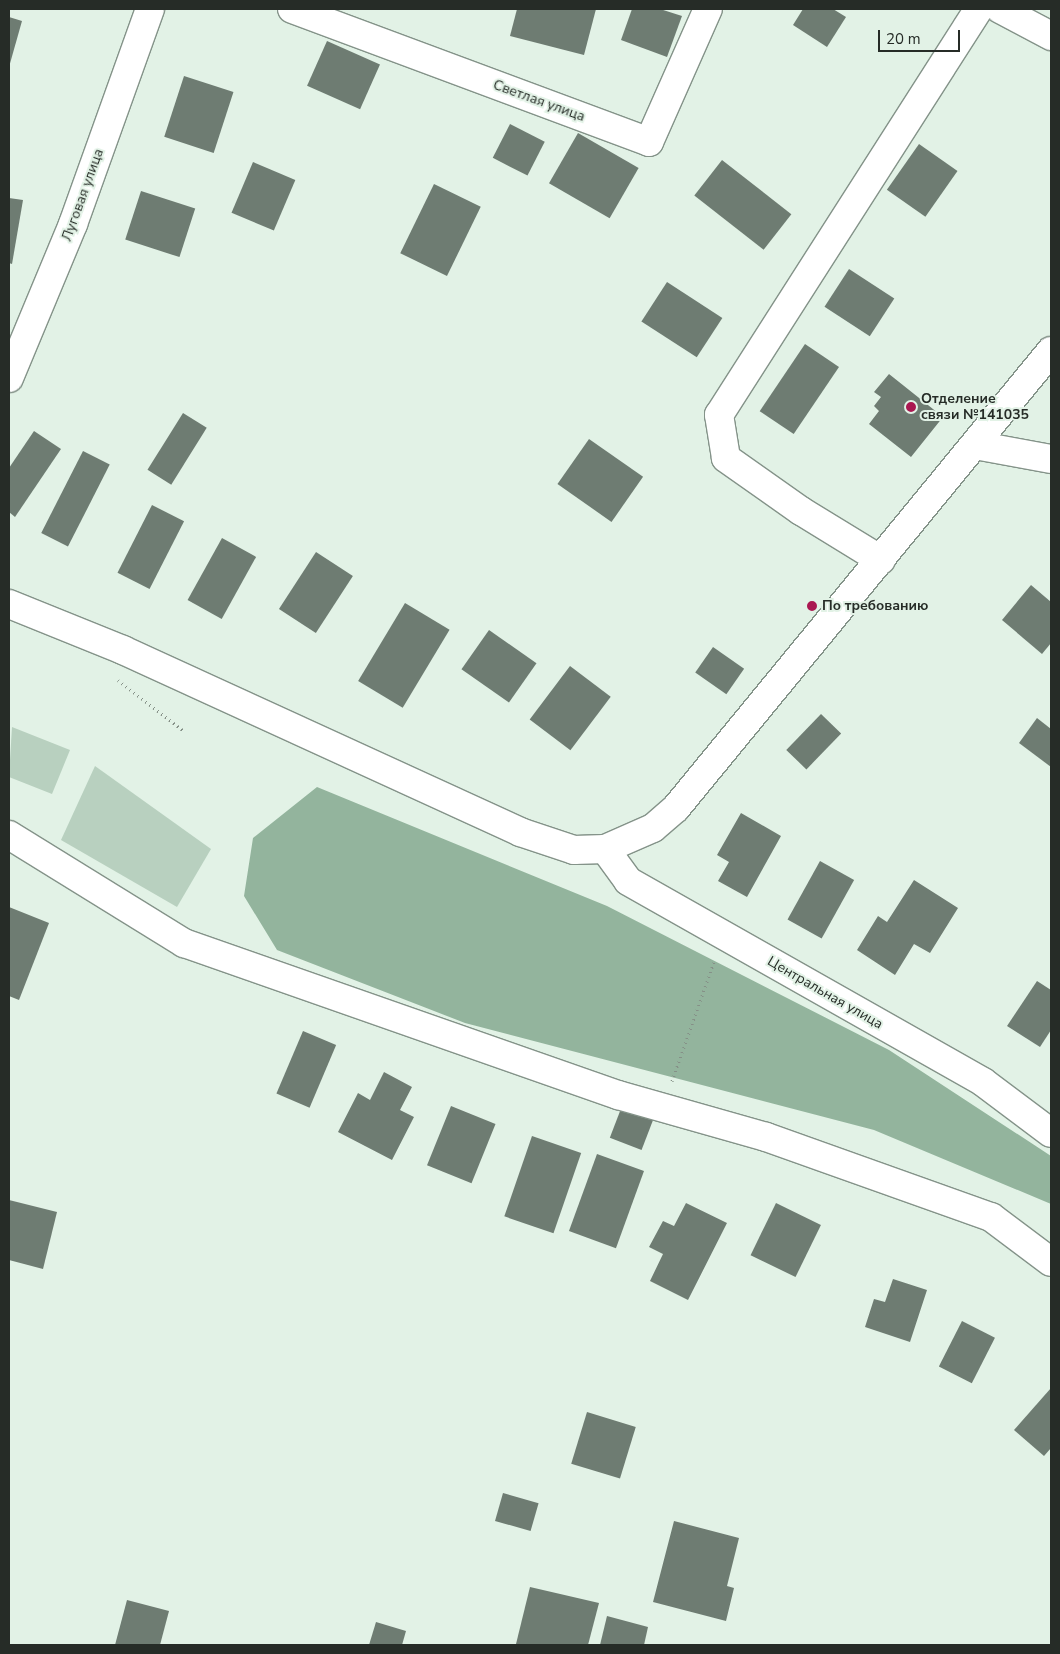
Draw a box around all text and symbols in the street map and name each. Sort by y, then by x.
scale bar [880,20,962,52]
text: 20 m [886,29,921,49]
street label: Светлая улица [491,77,587,125]
street label: Луговая улица [58,146,108,244]
place label: Отделение связи №141035 [921,391,1029,424]
marker: Отделение связи №141035 [905,401,917,413]
place label: По требованию [822,598,928,614]
marker: По требованию [806,600,818,612]
street label: Центральная улица [764,953,886,1033]

